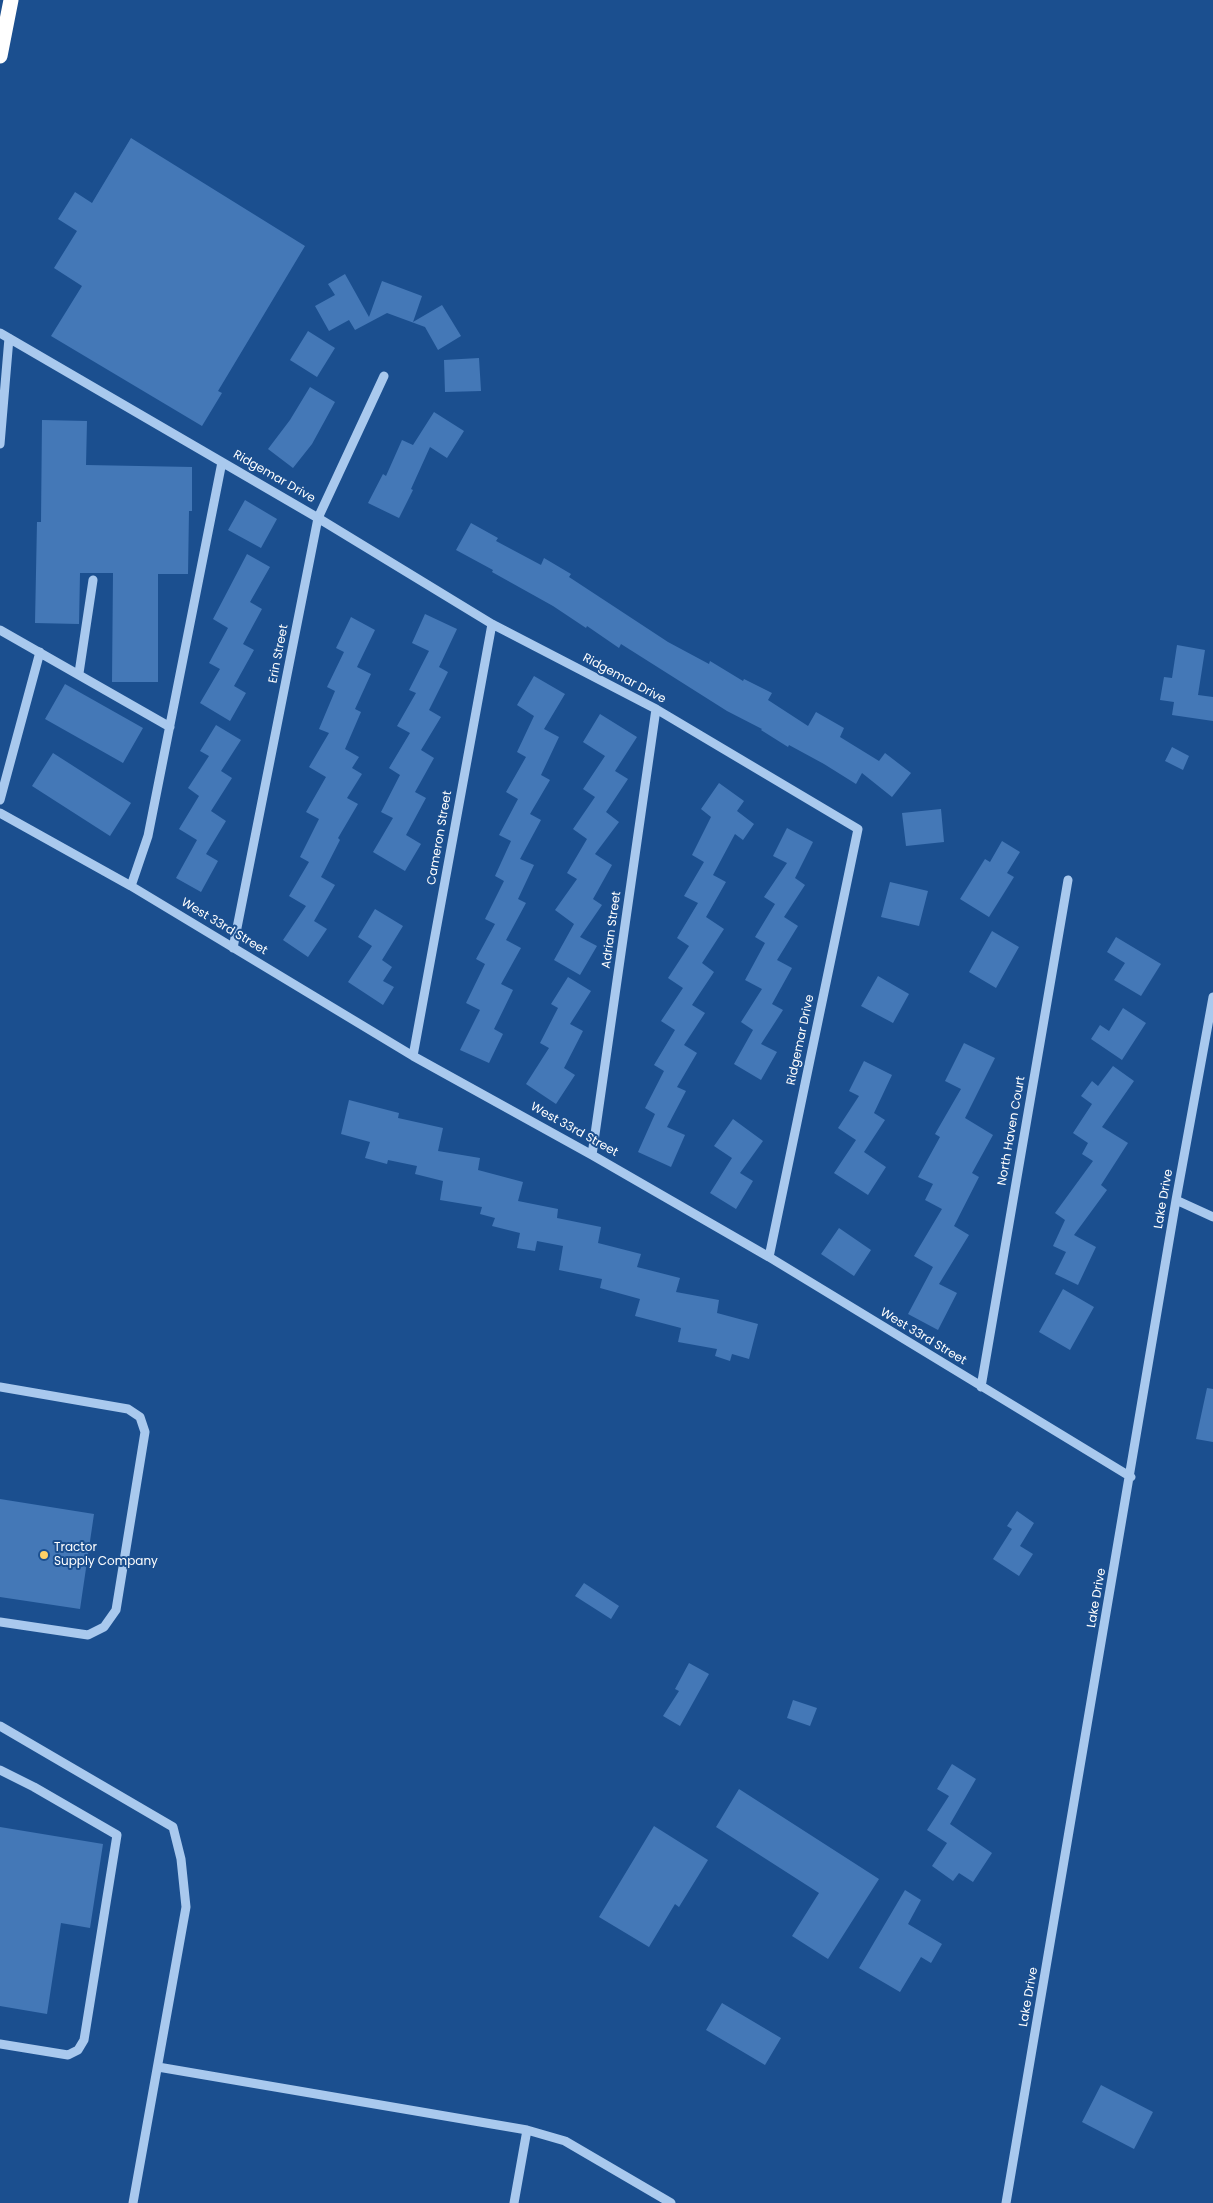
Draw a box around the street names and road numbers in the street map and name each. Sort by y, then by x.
street label: Ridgemar Drive [230,448,318,506]
street label: Erin Street [266,623,292,685]
street label: Ridgemar Drive [580,651,668,707]
street label: Cameron Street [425,790,455,886]
street label: Adrian Street [599,890,625,970]
street label: West 33rd Street [178,896,270,958]
street label: Ridgemar Drive [784,993,818,1087]
street label: North Haven Court [995,1075,1029,1187]
street label: West 33rd Street [528,1100,620,1160]
street label: Lake Drive [1152,1168,1176,1230]
street label: West 33rd Street [877,1306,969,1368]
street label: Lake Drive [1085,1567,1109,1629]
street label: Lake Drive [1017,1966,1041,2028]

